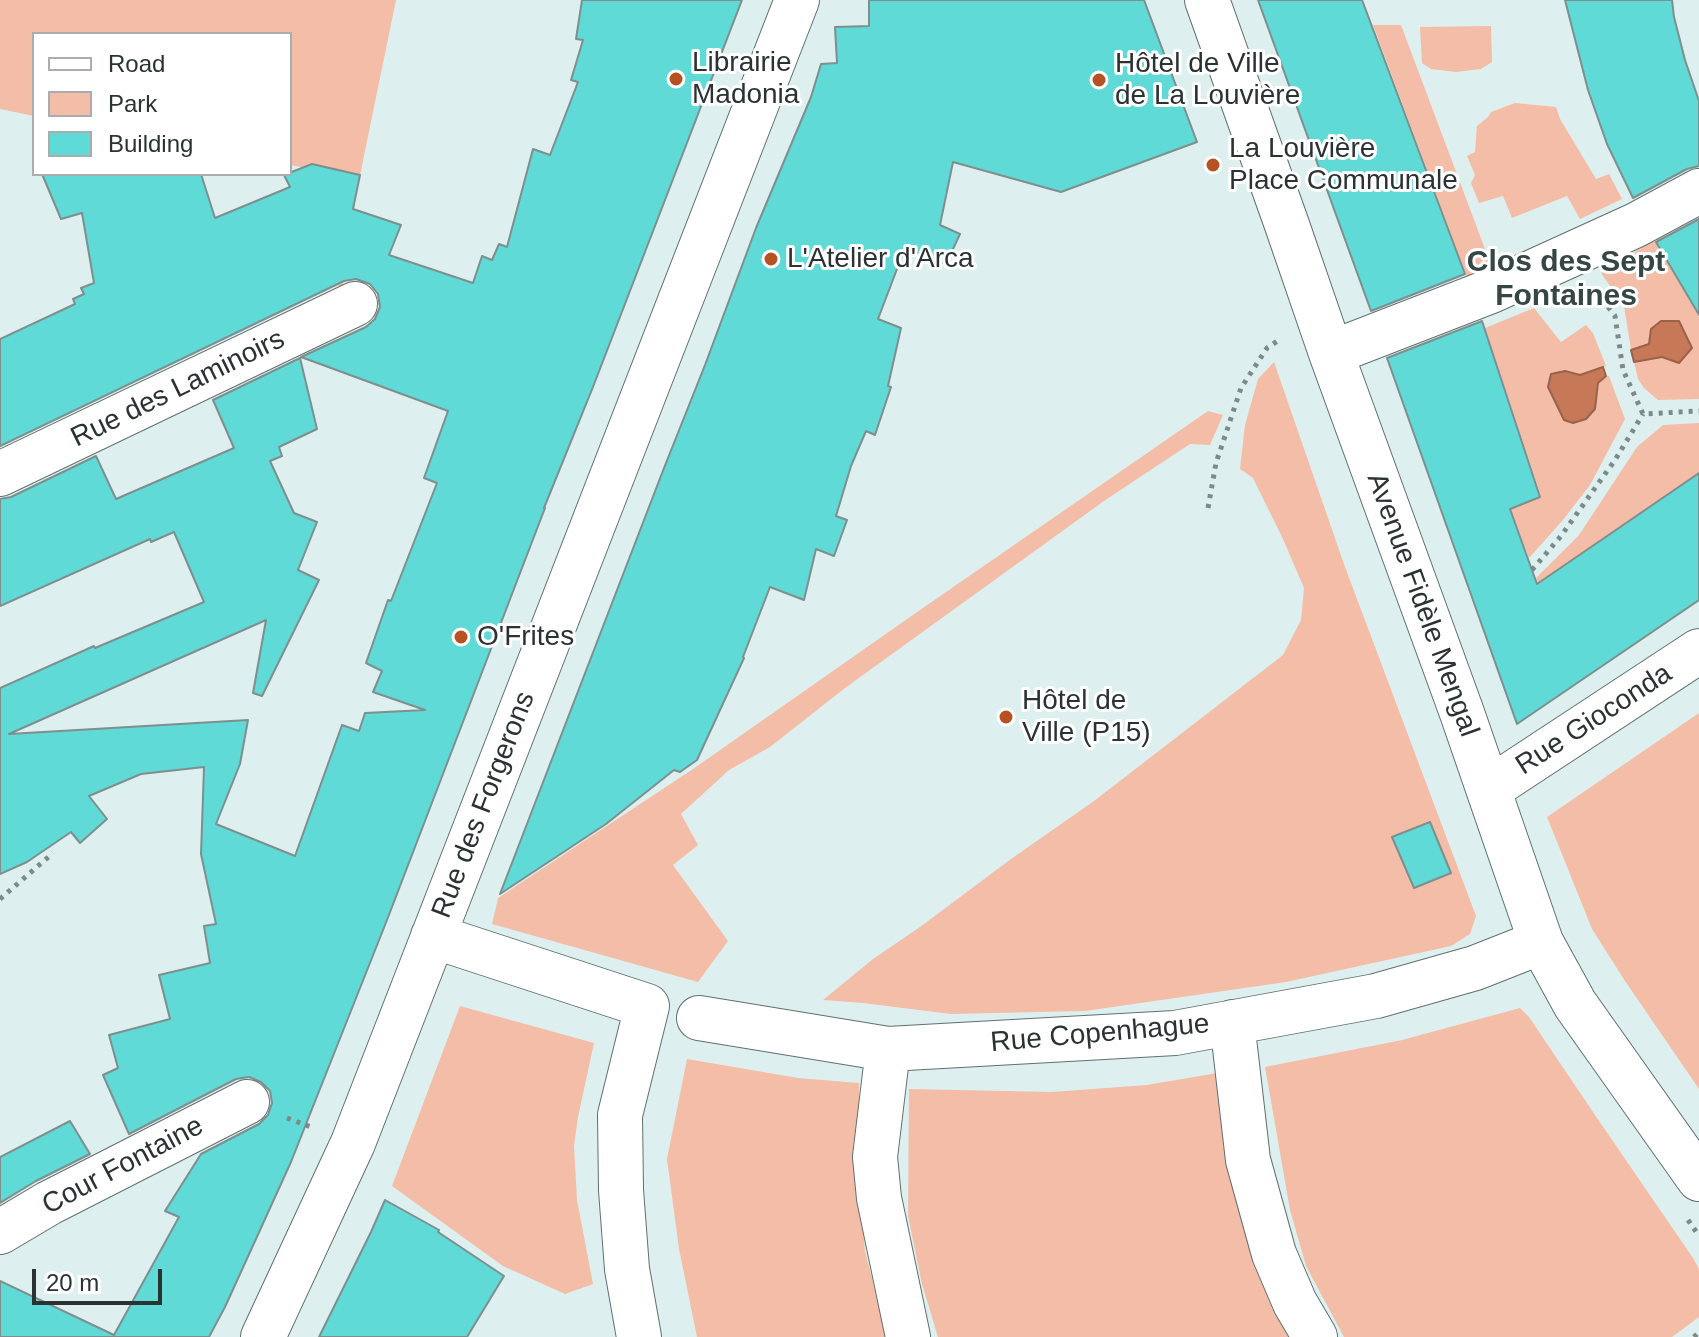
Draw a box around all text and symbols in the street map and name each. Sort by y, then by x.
legend [32,32,292,176]
place label: Librairie Madonia [692,46,799,112]
place label: Hôtel de Ville de La Louvière [1115,47,1300,113]
text: Road [108,50,165,77]
marker: Librairie Madonia [667,70,685,88]
marker: Hôtel de Ville de La Louvière [1090,71,1108,89]
text: Park [108,90,157,117]
text: Building [108,130,193,157]
place label: La Louvière Place Communale [1229,132,1458,198]
marker: La Louvière Place Communale [1204,156,1222,174]
place label: L'Atelier d'Arca [787,242,974,276]
district label: Clos des Sept Fontaines [1467,245,1665,316]
marker: L'Atelier d'Arca [762,250,780,268]
street label: Rue des Laminoirs [66,323,290,455]
street label: Avenue Fidèle Mengal [1359,469,1485,741]
place label: O'Frites [477,620,574,654]
marker: O'Frites [452,628,470,646]
street label: Rue Gioconda [1510,657,1678,783]
place label: Hôtel de Ville (P15) [1022,684,1151,750]
street label: Rue des Forgerons [425,687,543,923]
marker: Hôtel de Ville (P15) [997,708,1015,726]
street label: Rue Copenhague [989,1008,1211,1060]
street label: Cour Fontaine [37,1110,209,1222]
scale bar [36,1253,166,1303]
text: 20 m [46,1269,99,1296]

